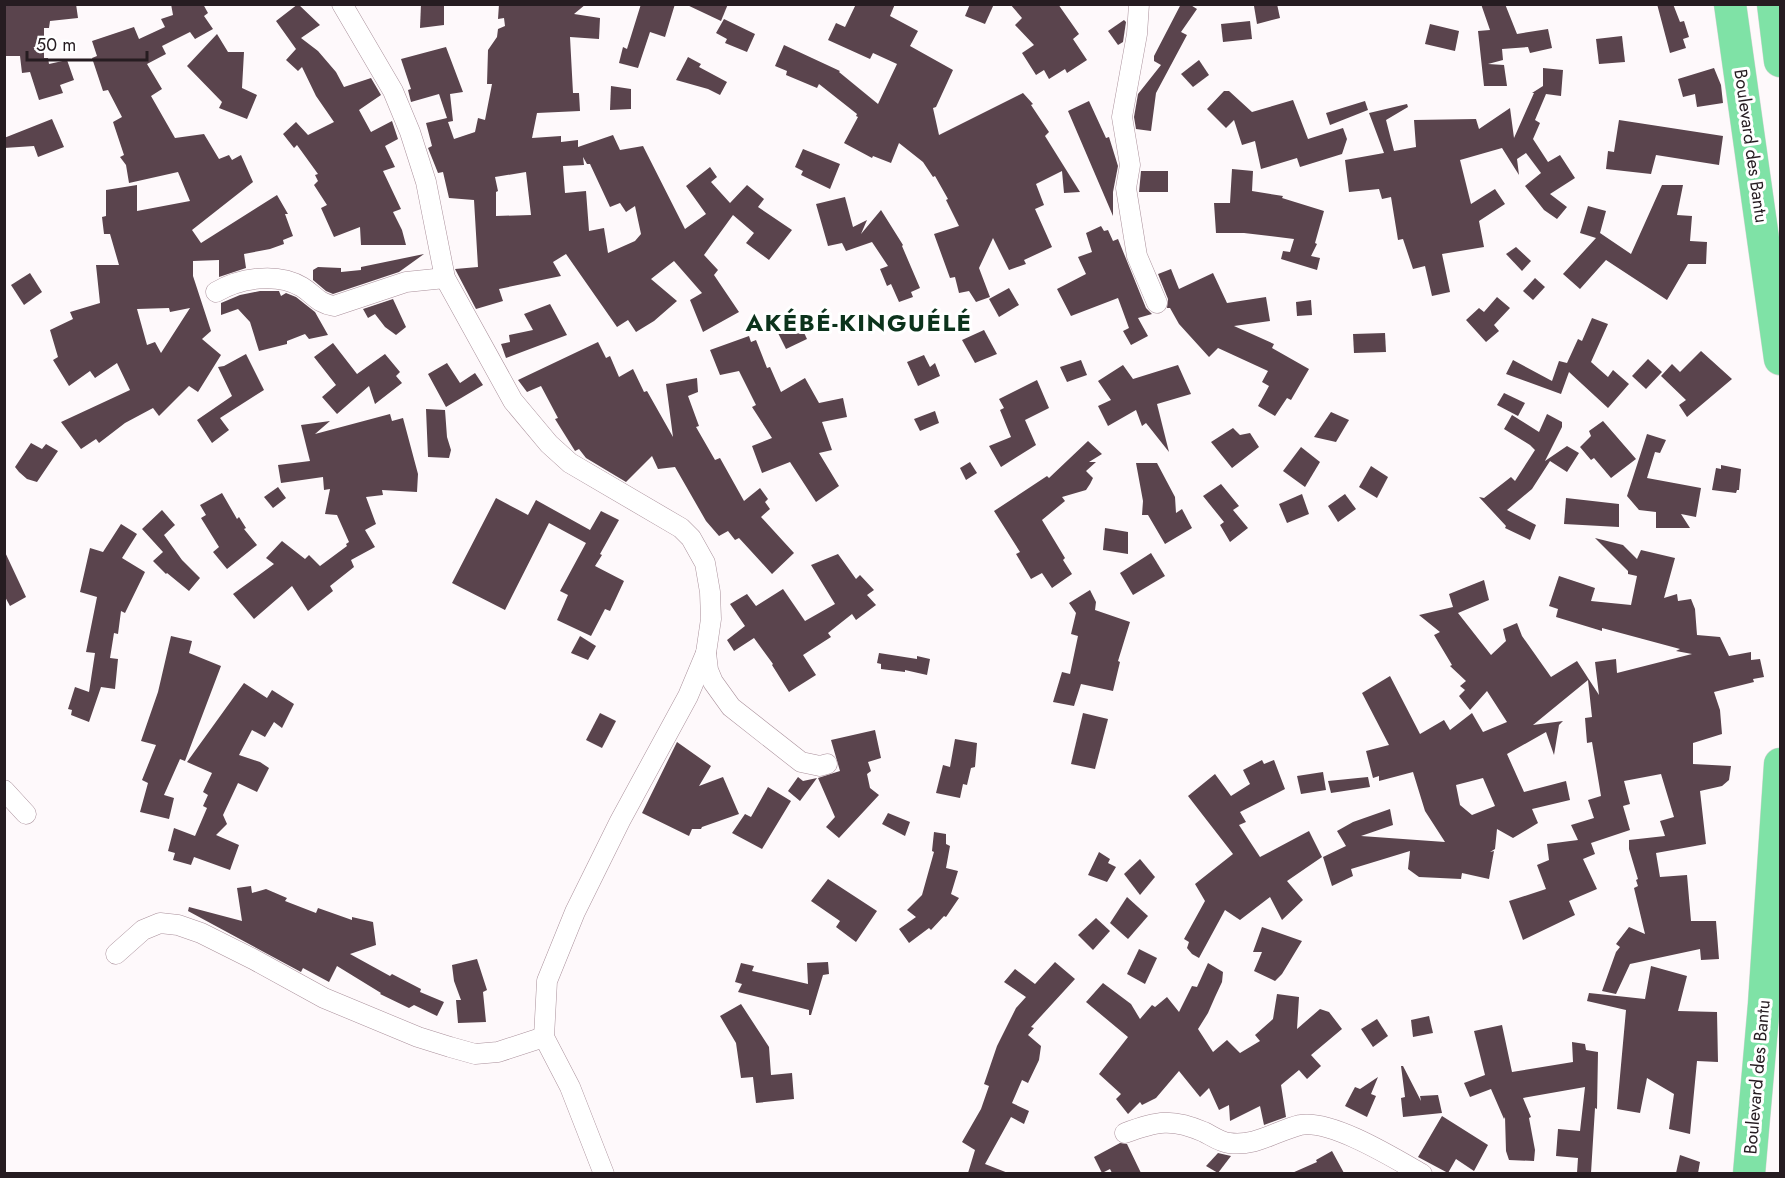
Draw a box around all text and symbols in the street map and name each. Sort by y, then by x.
scale bar [27,24,147,62]
text: 50 m [36,32,76,58]
street label: Boulevard des Bantu [1727,67,1775,225]
district label: AKÉBÉ-KINGUÉLÉ [744,305,973,340]
street label: Boulevard des Bantu [1737,999,1777,1155]

